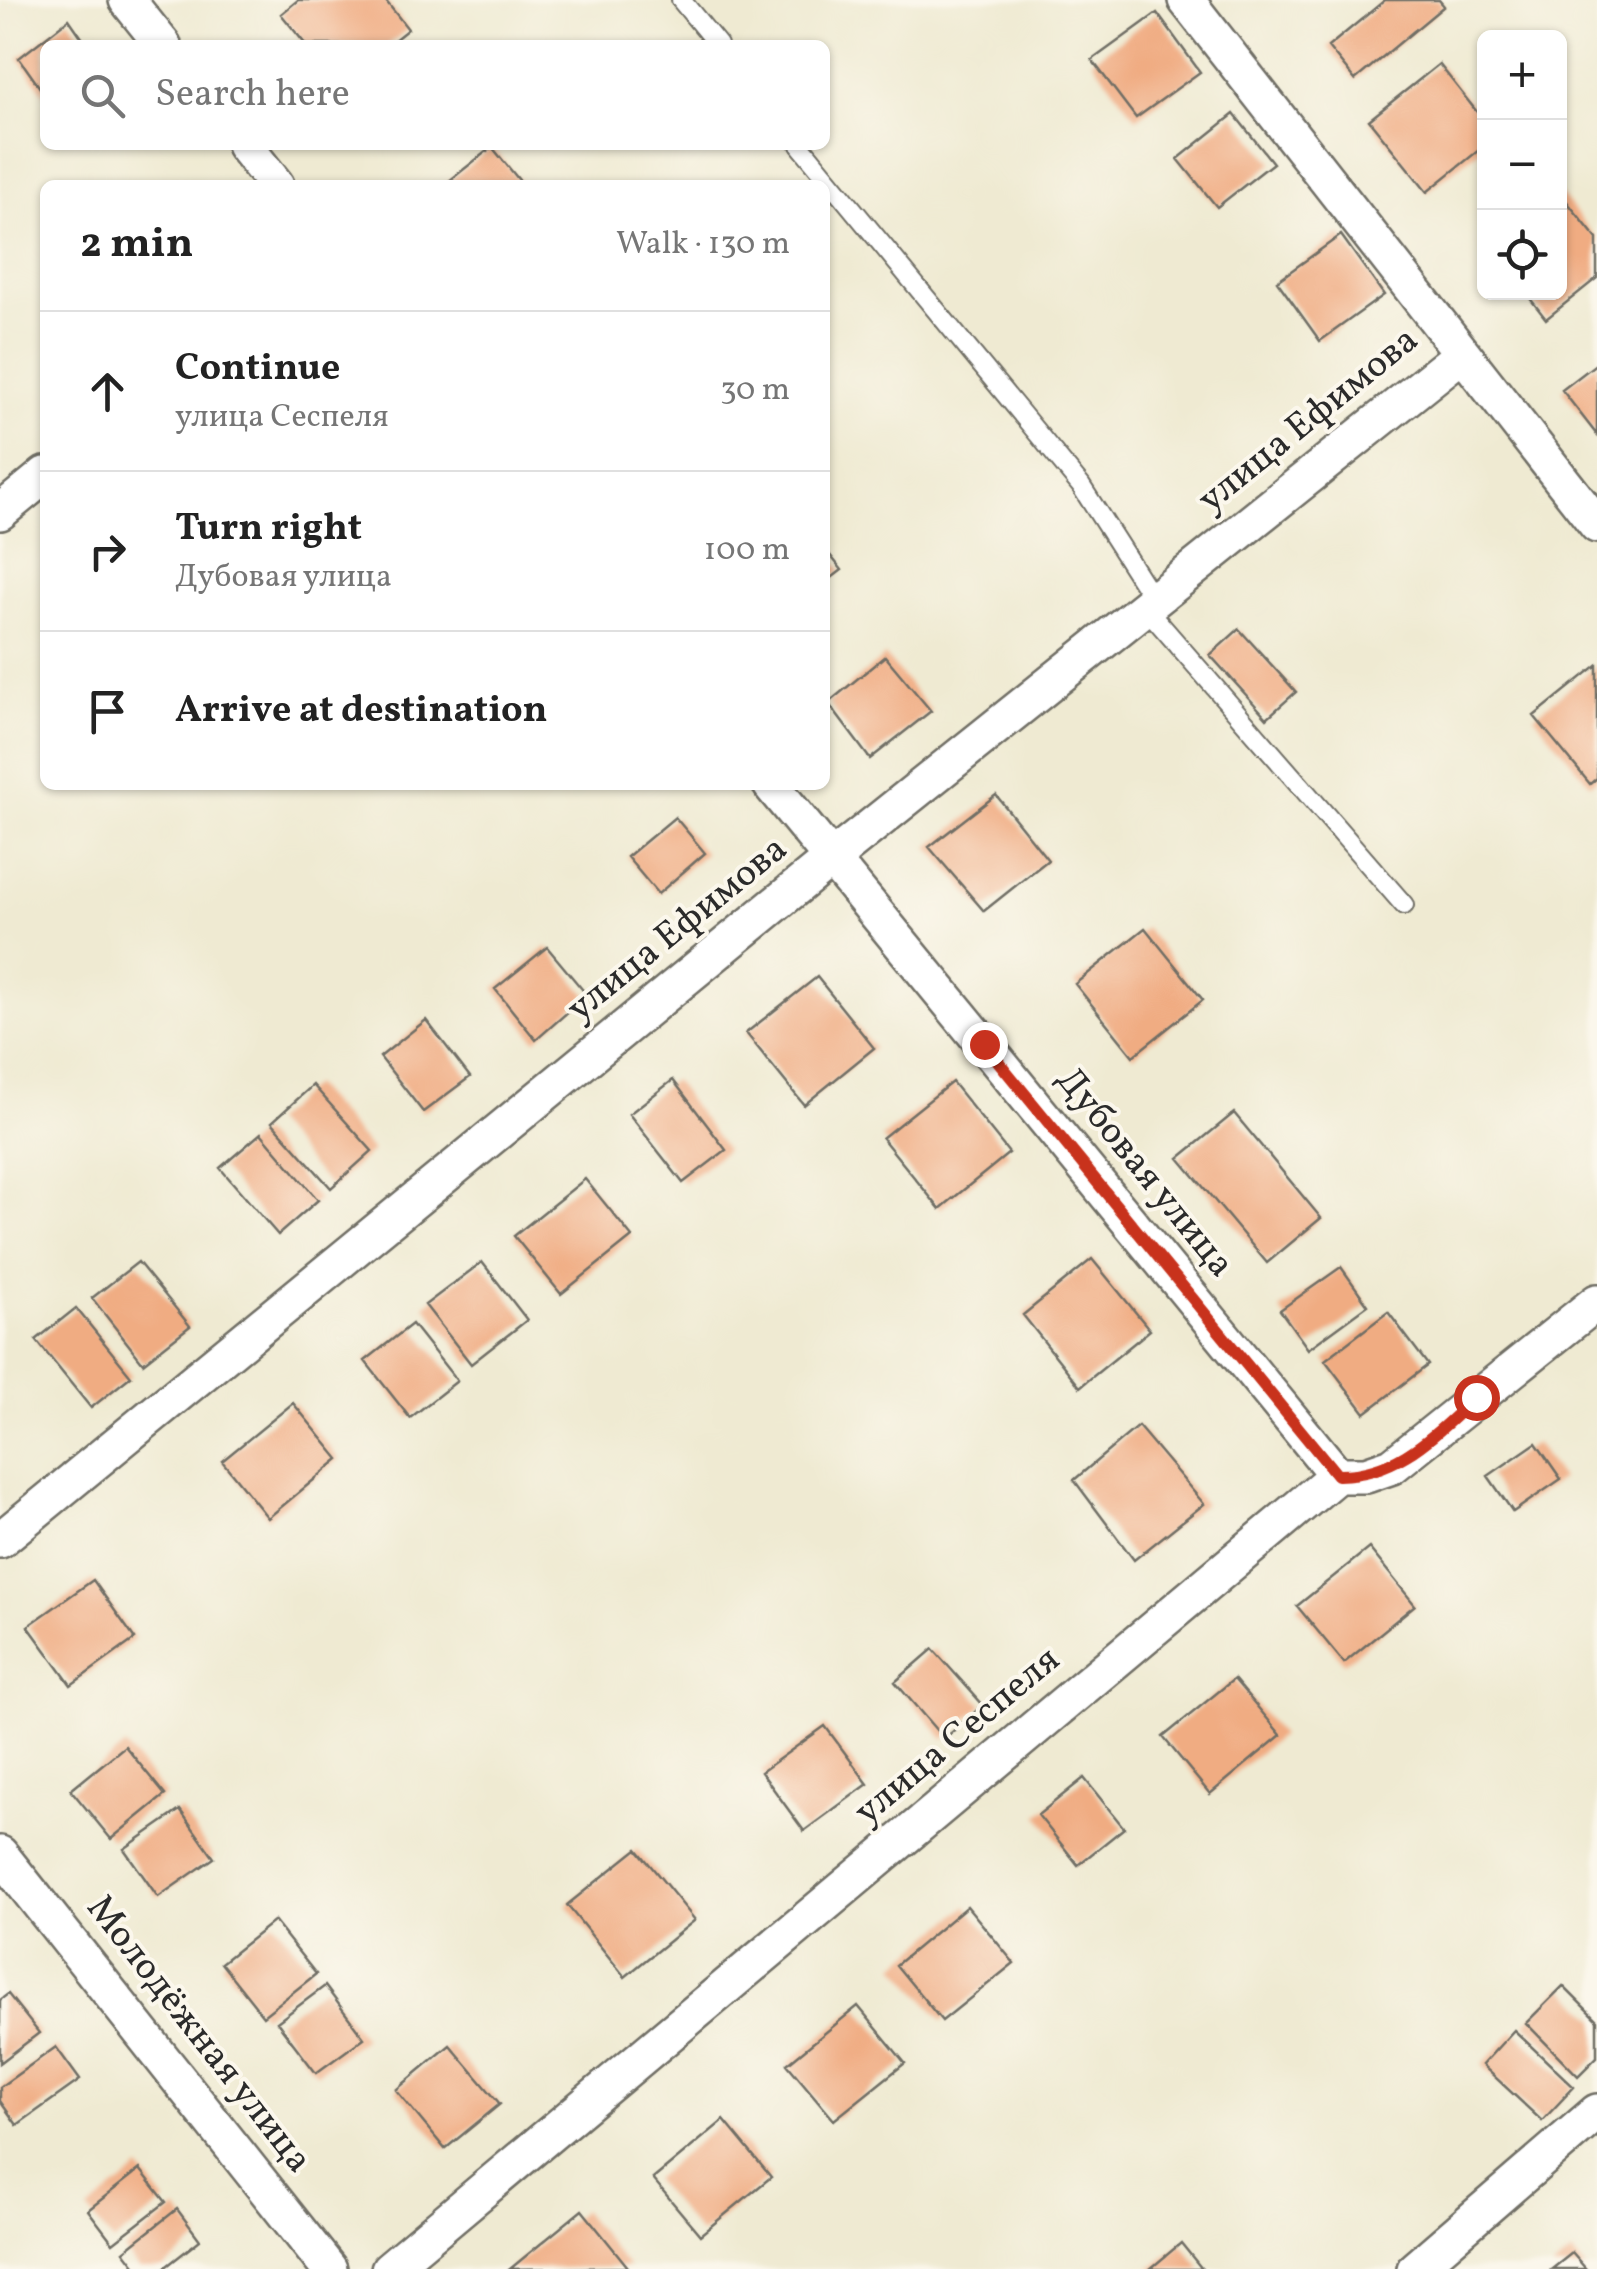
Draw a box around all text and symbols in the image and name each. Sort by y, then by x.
map controls [1477,30,1567,300]
button: + [1477,30,1567,120]
search box [40,40,830,150]
icon: search [75,68,130,123]
text: Search here [155,69,350,122]
button: − [1477,120,1567,210]
button: locate [1477,210,1567,300]
text: 2 min [80,216,193,275]
text: Walk · 130 m [616,223,790,267]
street label: улица Ефимова [1187,315,1431,527]
text: Continue [175,343,340,396]
icon: ahead [80,364,135,419]
text: 30 m [720,369,790,413]
text: улица Сеспеля [175,396,389,440]
text: Turn right [175,503,362,556]
icon: right [80,524,135,579]
text: 100 m [704,529,790,573]
text: Дубовая улица [175,556,392,600]
icon: arrive [80,684,135,739]
text: Arrive at destination [175,685,548,738]
street label: улица Ефимова [556,824,800,1036]
route end [962,1022,1008,1068]
street label: Дубовая улица [1042,1056,1246,1290]
route start [1454,1375,1500,1421]
street label: улица Сеспеля [844,1635,1072,1839]
street label: Молодёжная улица [73,1885,323,2185]

